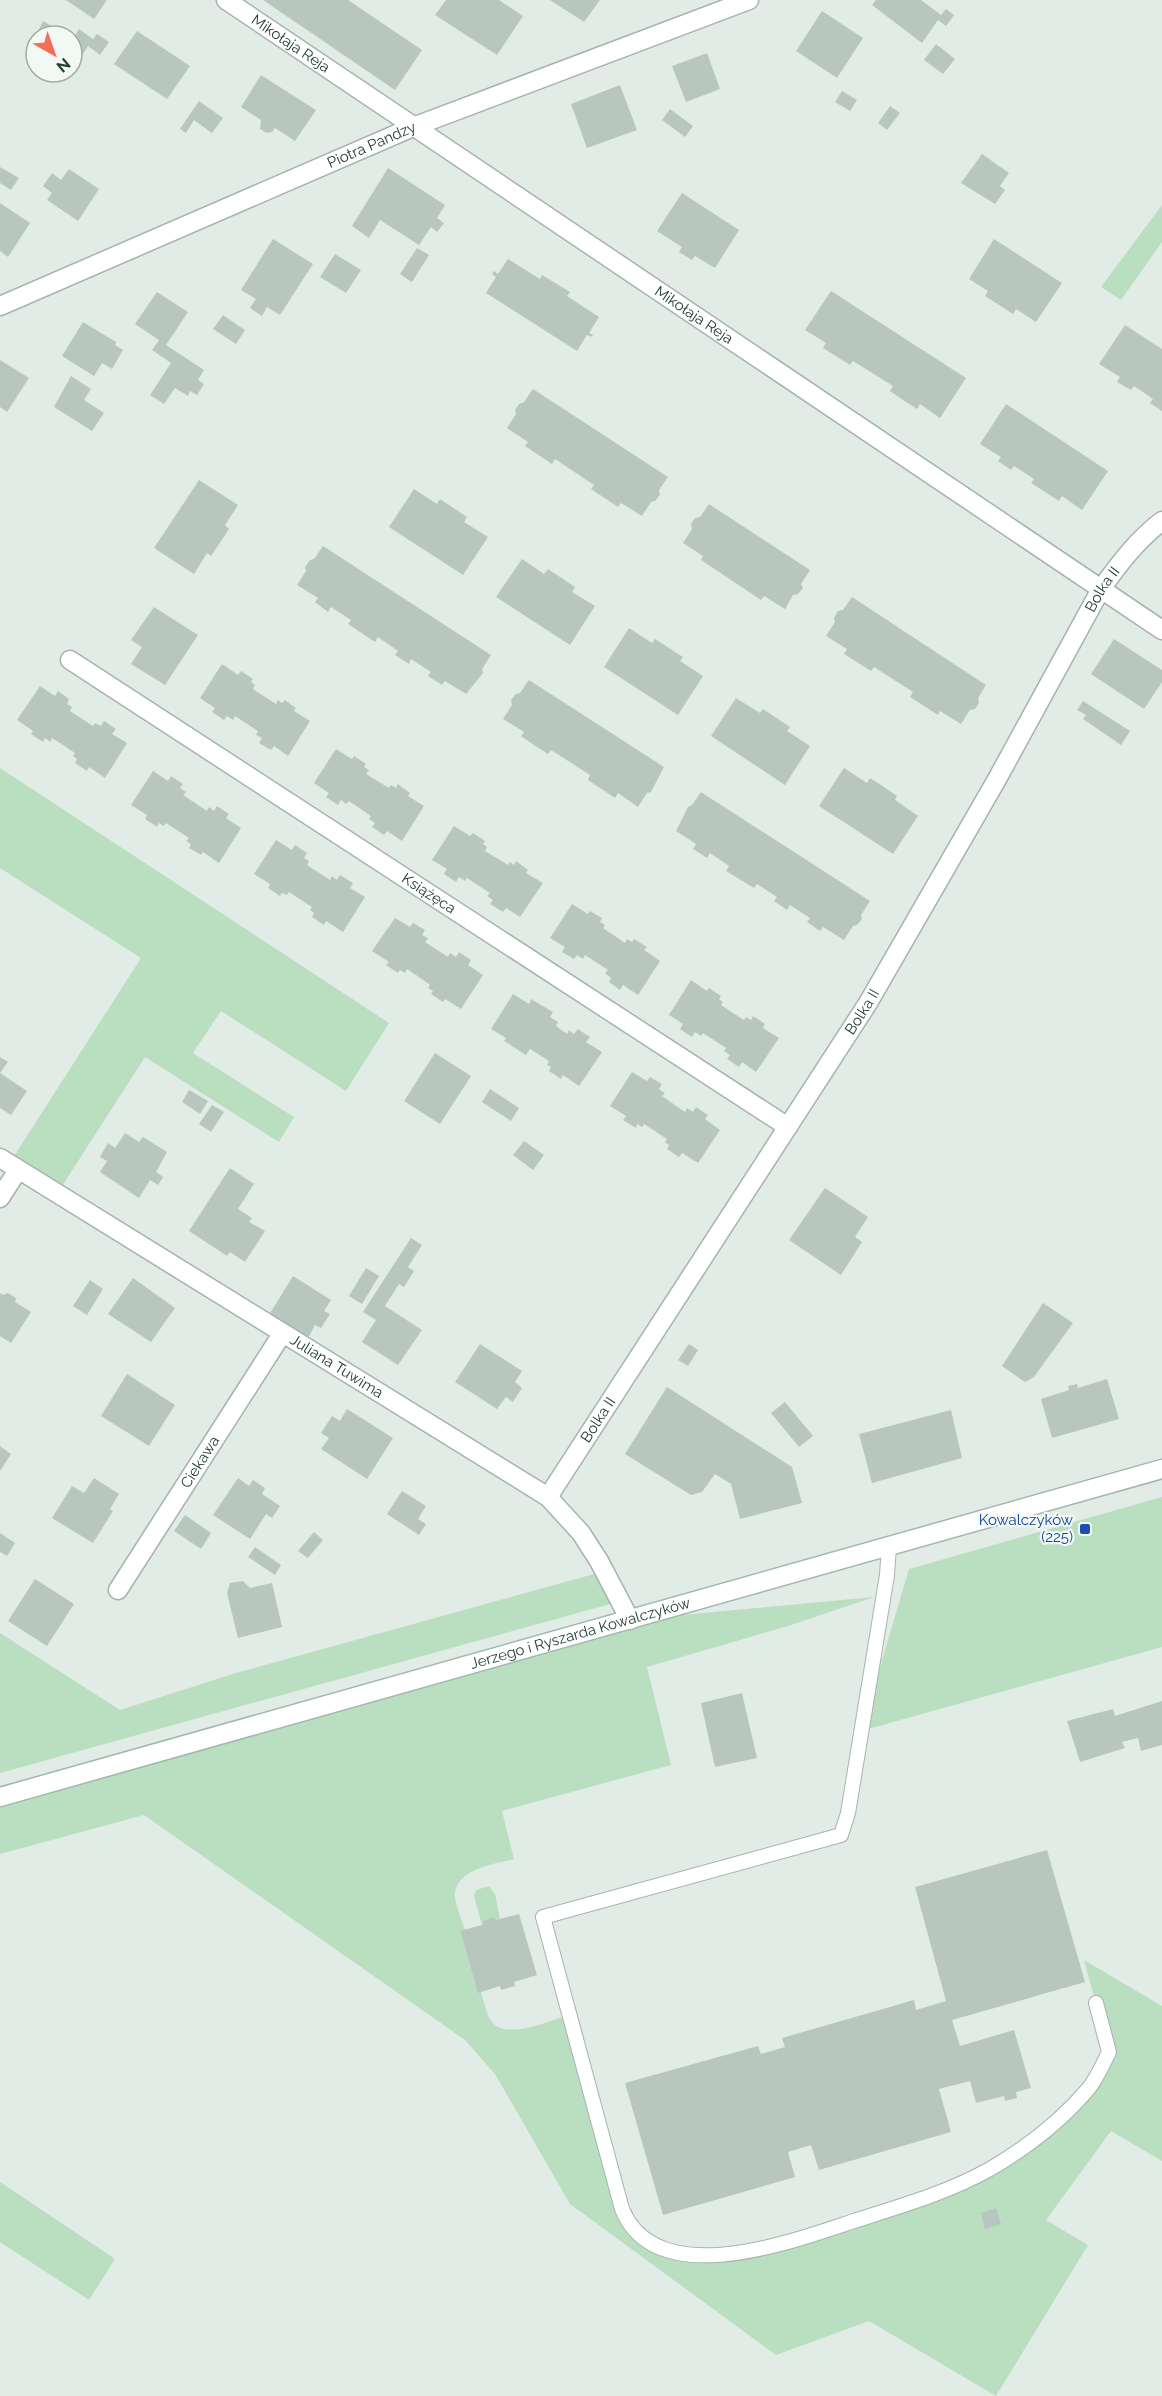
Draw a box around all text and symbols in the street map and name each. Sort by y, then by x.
street label: Mikołaja Reja [248,11,333,76]
north arrow [24,24,84,84]
text: N [53,54,74,76]
street label: Piotra Pandzy [325,118,419,172]
street label: Mikołaja Reja [651,282,737,348]
street label: Bolka II [1081,563,1123,615]
street label: Książęca [398,869,459,917]
street label: Bolka II [841,986,883,1038]
street label: Juliana Tuwima [287,1331,387,1402]
street label: Bolka II [577,1394,619,1446]
street label: Ciekawa [177,1433,223,1491]
place label: Kowalczyków (225) [979,1511,1073,1546]
marker: Kowalczyków (225) [1078,1522,1092,1536]
street label: Jerzego i Ryszarda Kowalczyków [468,1594,692,1673]

